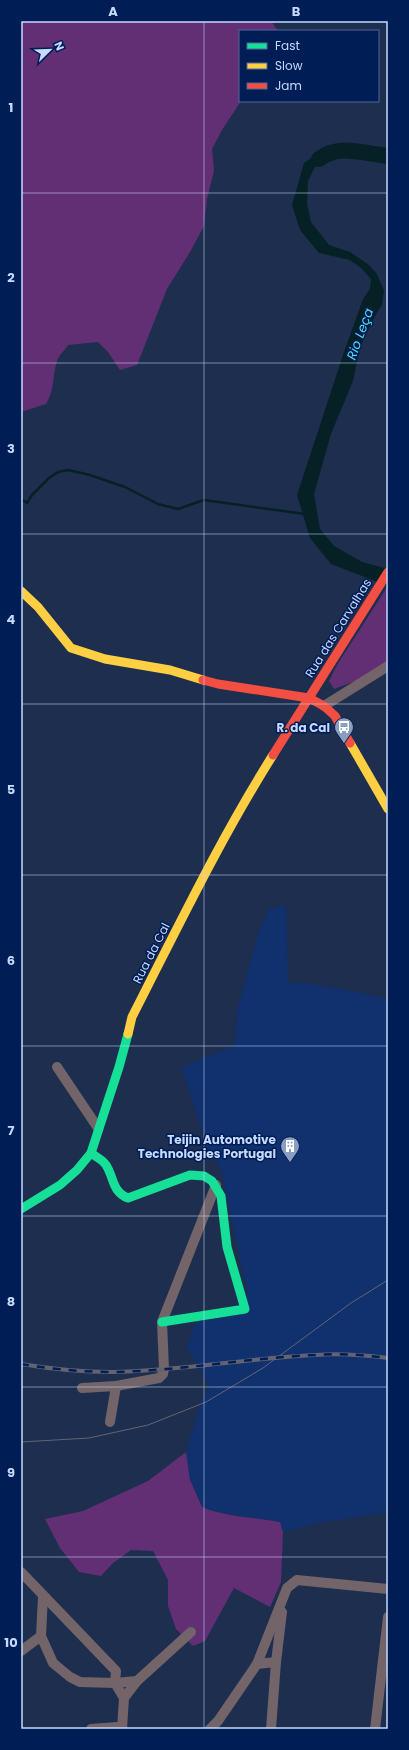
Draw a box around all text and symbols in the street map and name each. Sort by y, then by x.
text: A [108,2,118,21]
text: B [292,2,301,21]
north arrow [30,30,70,70]
legend [239,30,379,102]
text: Fast [275,37,300,54]
text: N [50,39,68,53]
text: Slow [275,57,303,74]
text: Jam [275,77,302,94]
text: 1 [9,98,13,117]
text: 2 [7,268,15,287]
water label: Rio Leça [342,305,378,362]
text: 3 [7,439,15,458]
street label: Rua das Carvalhas [301,575,375,681]
text: 4 [7,610,16,629]
bus stop icon: R. da Cal [333,716,355,744]
place label: R. da Cal [277,719,330,736]
text: 5 [7,780,15,799]
street label: Rua da Cal [128,920,174,986]
text: 6 [7,951,15,970]
text: 7 [8,1121,15,1140]
place label: Teijin Automotive Technologies Portugal [138,1131,277,1162]
building icon: Teijin Automotive Technologies Portugal [279,1135,301,1163]
text: 8 [7,1292,15,1311]
text: 9 [7,1463,15,1482]
text: 10 [4,1633,18,1652]

